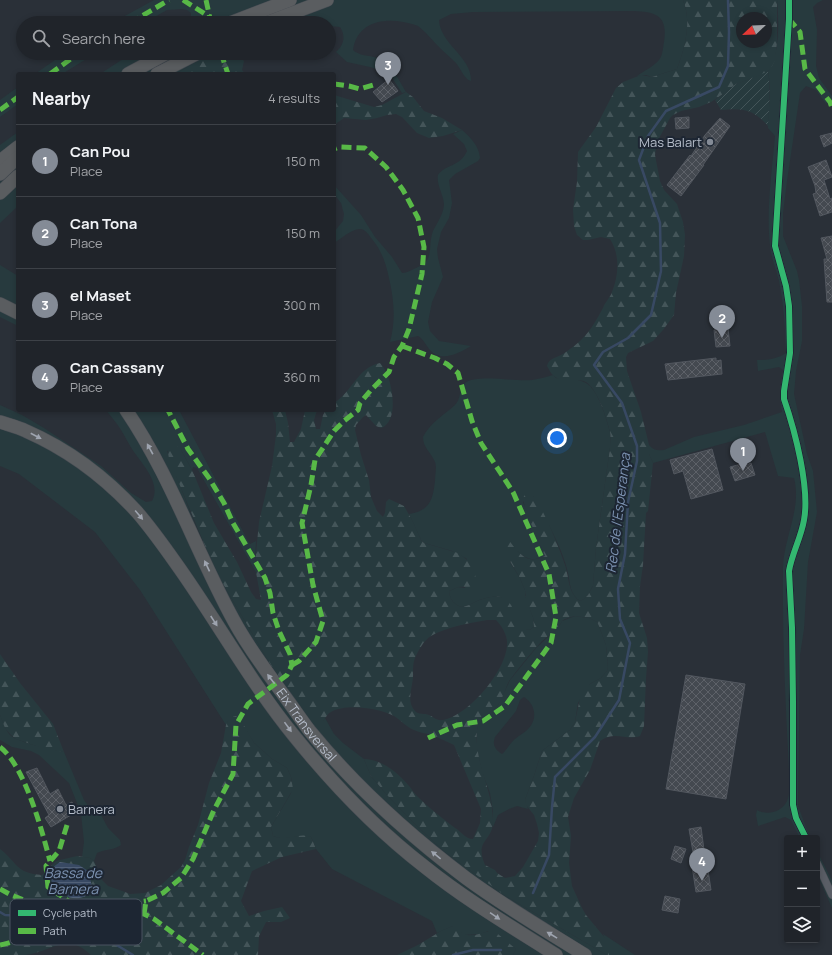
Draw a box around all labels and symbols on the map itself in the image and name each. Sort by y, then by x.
north arrow [736,12,772,48]
pin: 3 [375,52,401,85]
place label: Mas Balart [639,133,702,151]
marker: Mas Balart [705,137,715,147]
pin: 2 [709,305,735,338]
your location [547,428,567,448]
one-way arrow [30,433,42,439]
pin: 1 [730,438,756,471]
one-way arrow [147,443,154,455]
water label: Rec de l'Esperança [601,451,634,574]
one-way arrow [134,509,143,520]
one-way arrow [204,560,210,572]
one-way arrow [210,615,218,626]
one-way arrow [267,673,276,684]
street label: Eix Transversal [272,684,341,765]
one-way arrow [284,722,292,733]
place label: Barnera [68,800,115,818]
marker: Barnera [55,804,65,814]
pin: 4 [689,848,715,881]
one-way arrow [431,850,442,859]
water label: Bassa de Barnera [44,863,103,898]
legend [10,899,142,945]
text: Cycle path [43,905,97,920]
one-way arrow [490,912,500,920]
text: Path [43,923,66,938]
one-way arrow [546,931,558,938]

